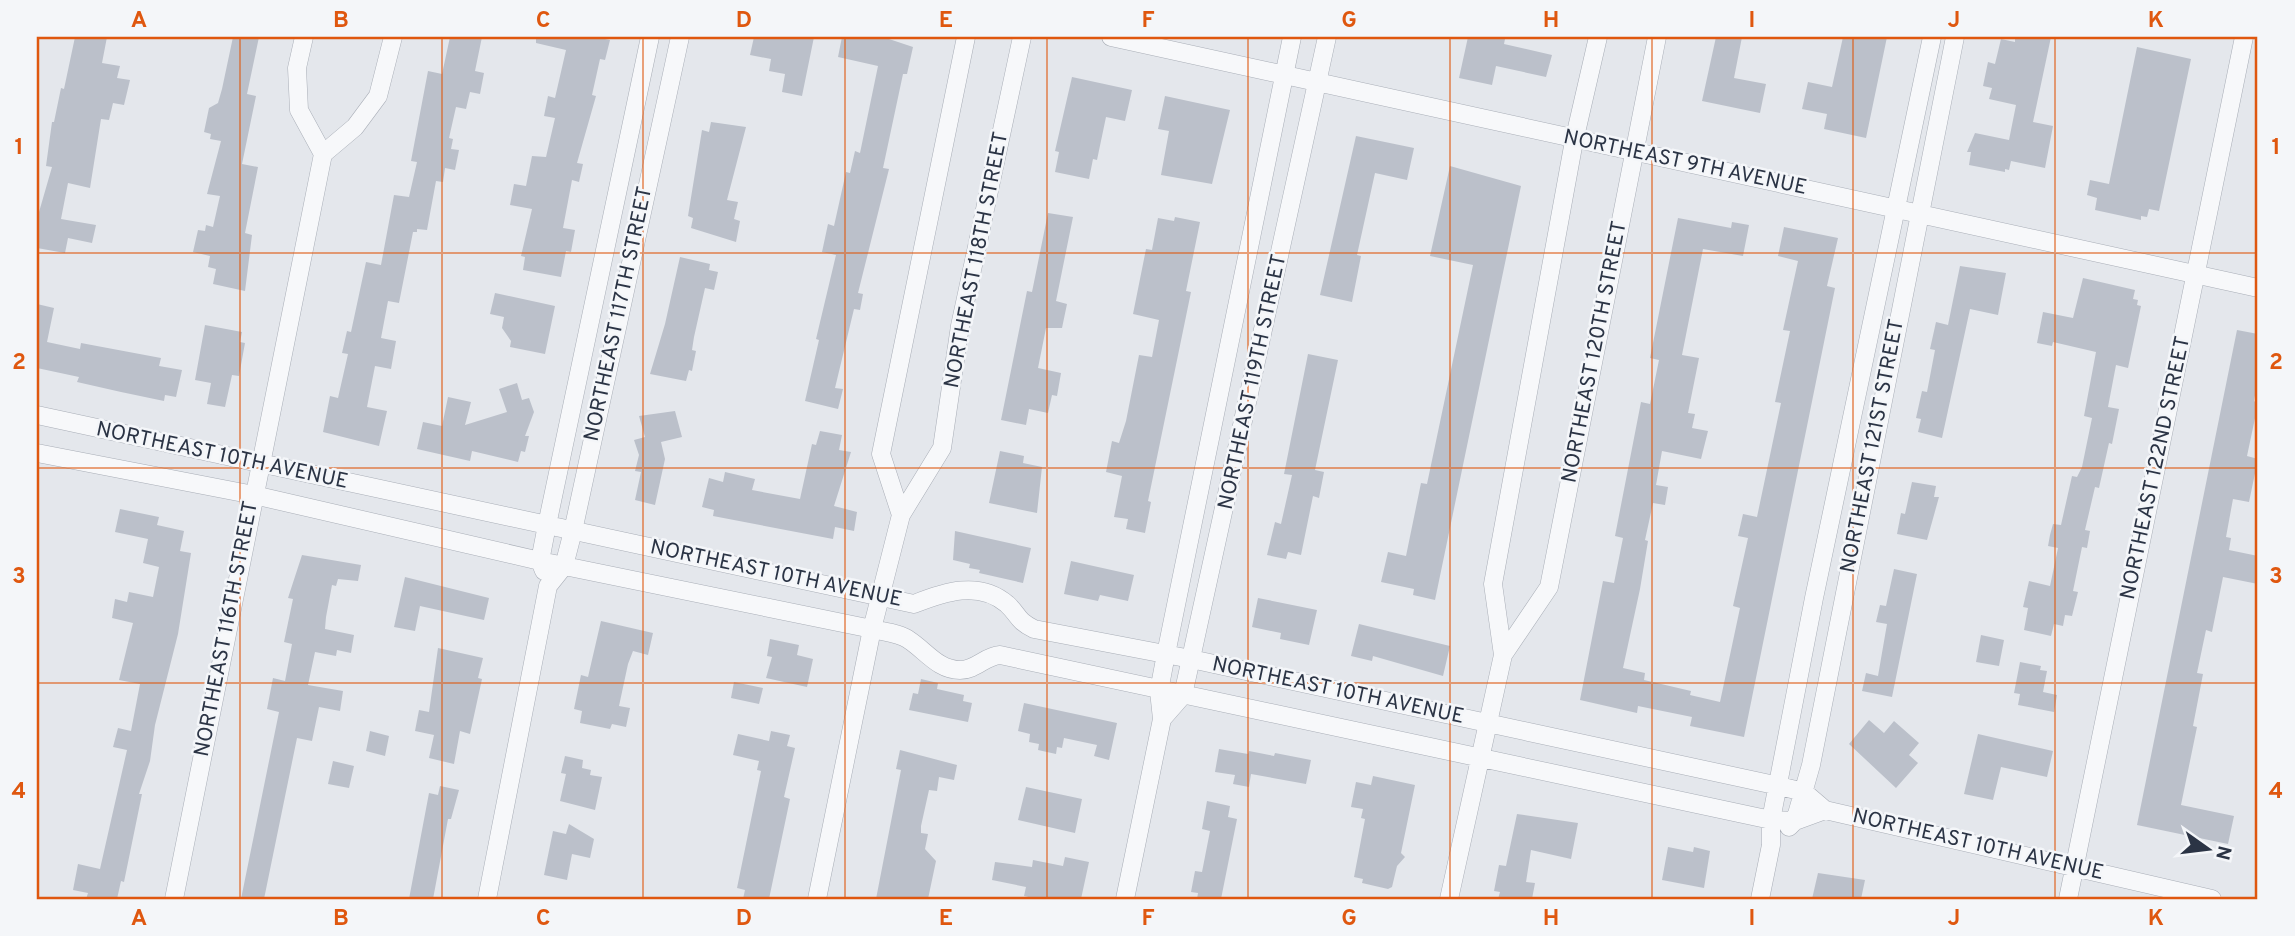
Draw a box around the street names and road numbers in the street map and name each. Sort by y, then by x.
street label: NORTHEAST 9TH AVENUE [1561,124,1809,202]
street label: NORTHEAST 118TH STREET [939,130,1015,390]
street label: NORTHEAST 117TH STREET [579,184,659,444]
street label: NORTHEAST 120TH STREET [1556,219,1634,485]
street label: NORTHEAST 119TH STREET [1213,252,1293,512]
street label: NORTHEAST 121ST STREET [1835,317,1911,575]
street label: NORTHEAST 122ND STREET [2115,334,2197,602]
street label: NORTHEAST 10TH AVENUE [93,416,351,496]
street label: NORTHEAST 116TH STREET [189,499,265,759]
street label: NORTHEAST 10TH AVENUE [647,534,905,614]
street label: NORTHEAST 10TH AVENUE [1209,651,1467,731]
street label: NORTHEAST 10TH AVENUE [1850,803,2106,887]

